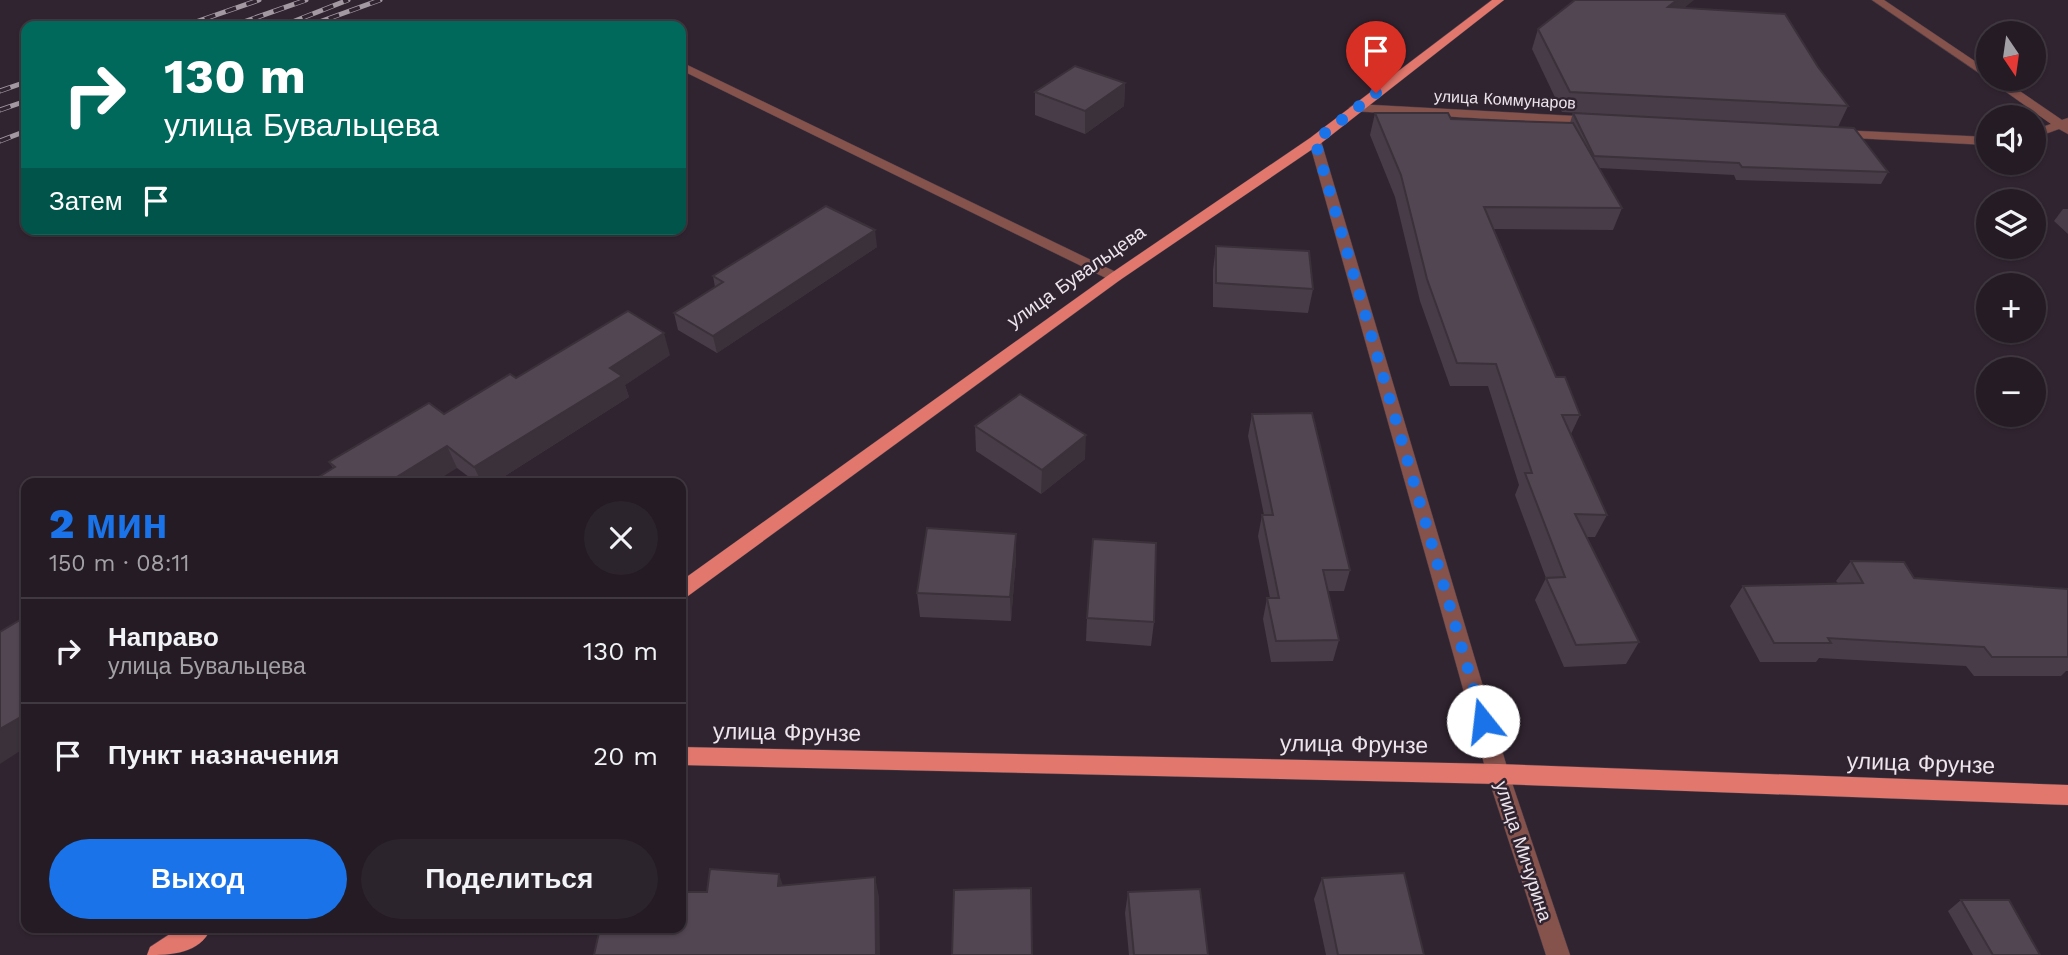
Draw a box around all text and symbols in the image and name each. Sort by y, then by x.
pin [1346,21,1406,93]
north arrow [1976,21,2046,91]
map controls [1976,21,2046,427]
icon: arrive [1357,32,1395,70]
text: 130 m [164,47,306,105]
icon: right [49,49,140,140]
street label: улица Коммунаров [1434,86,1576,113]
button: sound [1976,105,2046,175]
text: улица Бувальцева [164,106,439,144]
icon: arrive [137,182,175,220]
text: Затем [49,186,123,216]
button: layers [1976,189,2046,259]
street label: улица Бувальцева [1003,220,1150,333]
button: + [1976,273,2046,343]
button: − [1976,357,2046,427]
text: 2 мин [49,499,168,548]
button: close [584,501,658,575]
text: 150 m · 08:11 [49,550,190,577]
text: Направо [108,622,219,652]
icon: right [49,632,87,670]
text: 130 m [583,636,658,666]
text: улица Бувальцева [108,653,306,680]
position arrow [1446,684,1520,758]
street label: улица Фрунзе [713,718,861,747]
street label: улица Фрунзе [1280,730,1428,759]
icon: arrive [49,737,87,775]
text: Пункт назначения [108,740,339,770]
text: 20 m [593,741,658,771]
street label: улица Фрунзе [1846,747,1996,780]
street label: улица Мичурина [1490,778,1557,925]
button: Выход [49,839,347,919]
button: Поделиться [361,839,658,919]

